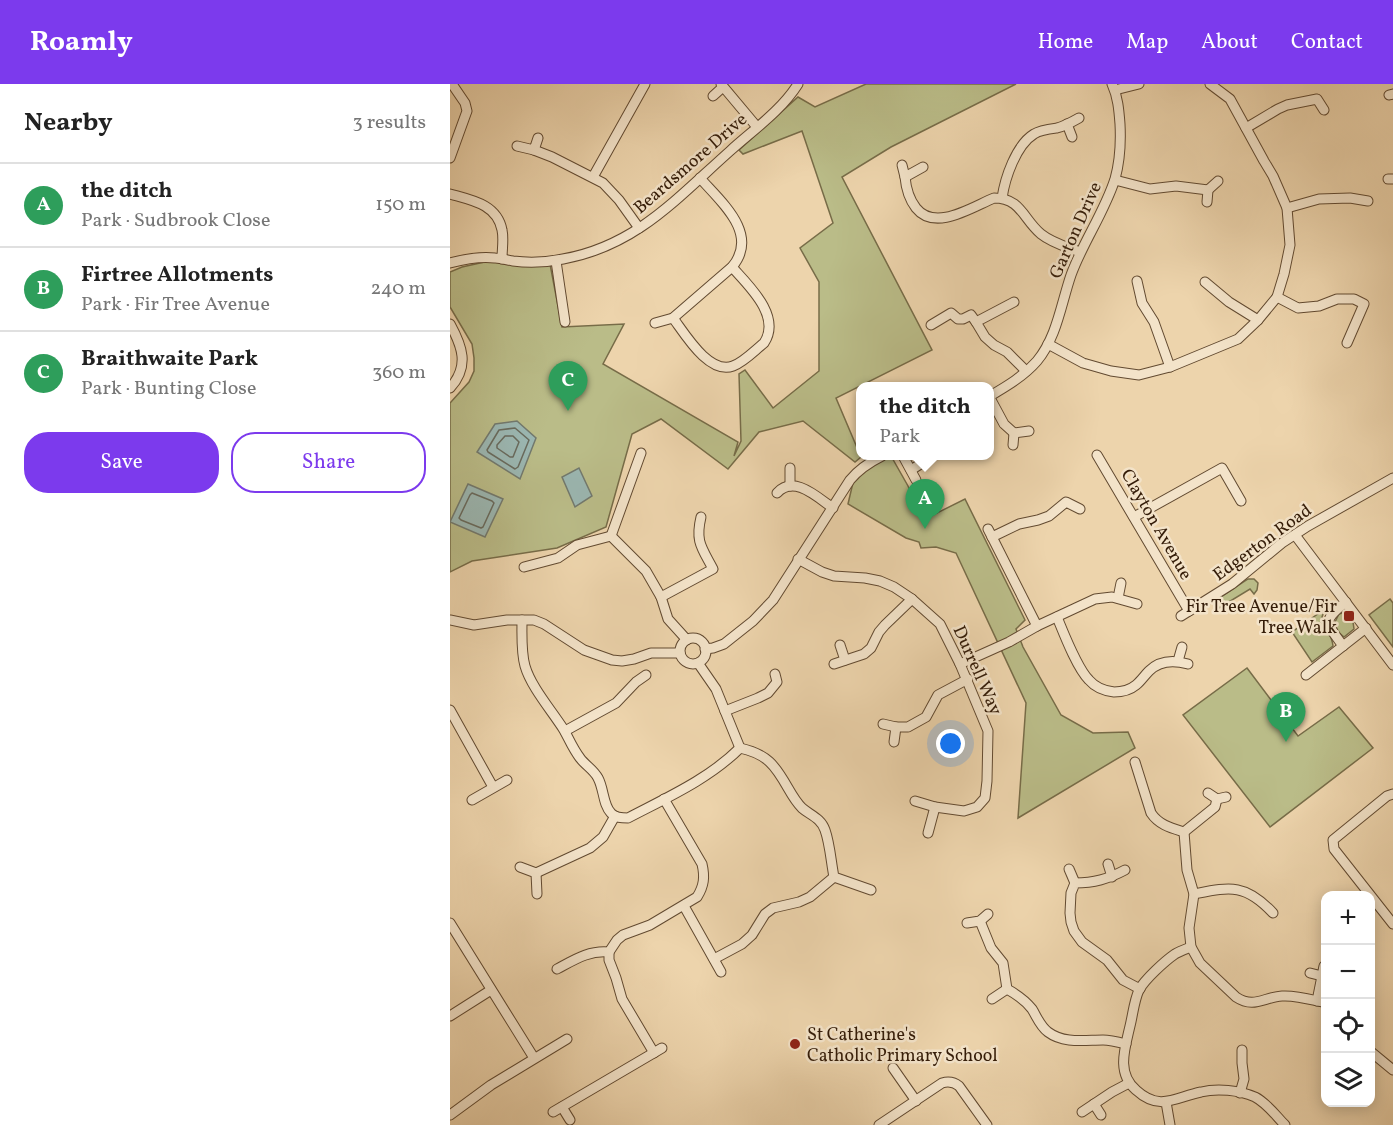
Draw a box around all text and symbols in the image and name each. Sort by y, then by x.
text: Roamly [30,23,133,62]
text: Home [1038,28,1093,57]
text: Map [1126,28,1168,57]
text: About [1201,28,1258,57]
text: Contact [1291,28,1363,57]
text: Nearby [24,105,113,141]
street label: Beardsmore Drive [629,108,753,221]
text: 3 results [352,109,426,137]
text: the ditch [81,176,173,207]
street label: Garton Drive [1044,178,1109,283]
text: A [36,191,51,219]
text: 150 m [375,191,426,219]
text: Park · Sudbrook Close [81,207,270,235]
text: Firtree Allotments [81,260,273,291]
text: B [37,275,50,303]
text: 240 m [371,275,426,303]
text: Park · Fir Tree Avenue [81,291,270,319]
text: Braithwaite Park [81,344,258,375]
text: C [37,359,50,387]
text: 360 m [372,359,426,387]
pin: C [548,362,588,411]
text: Park · Bunting Close [81,375,256,403]
popup [856,382,994,460]
text: the ditch [879,392,971,423]
text: Park [879,423,920,451]
button: Save [24,432,219,493]
button: Share [231,432,426,493]
street label: Clayton Avenue [1114,465,1198,585]
pin: A [906,480,944,529]
street label: Edgerton Road [1208,499,1318,588]
place label: Fir Tree Avenue/Fir Tree Walk [1185,595,1337,641]
marker: Fir Tree Avenue/Fir Tree Walk [1342,609,1356,623]
street label: Durrell Way [946,622,1008,720]
pin: B [1266,692,1306,742]
your location [936,729,965,758]
map controls [1321,891,1375,1107]
button: + [1321,891,1375,945]
button: − [1321,945,1375,999]
button: locate [1321,999,1375,1053]
place label: St Catherine's Catholic Primary School [807,1023,998,1069]
marker: St Catherine's Catholic Primary School [788,1037,802,1051]
button: layers [1321,1053,1375,1107]

